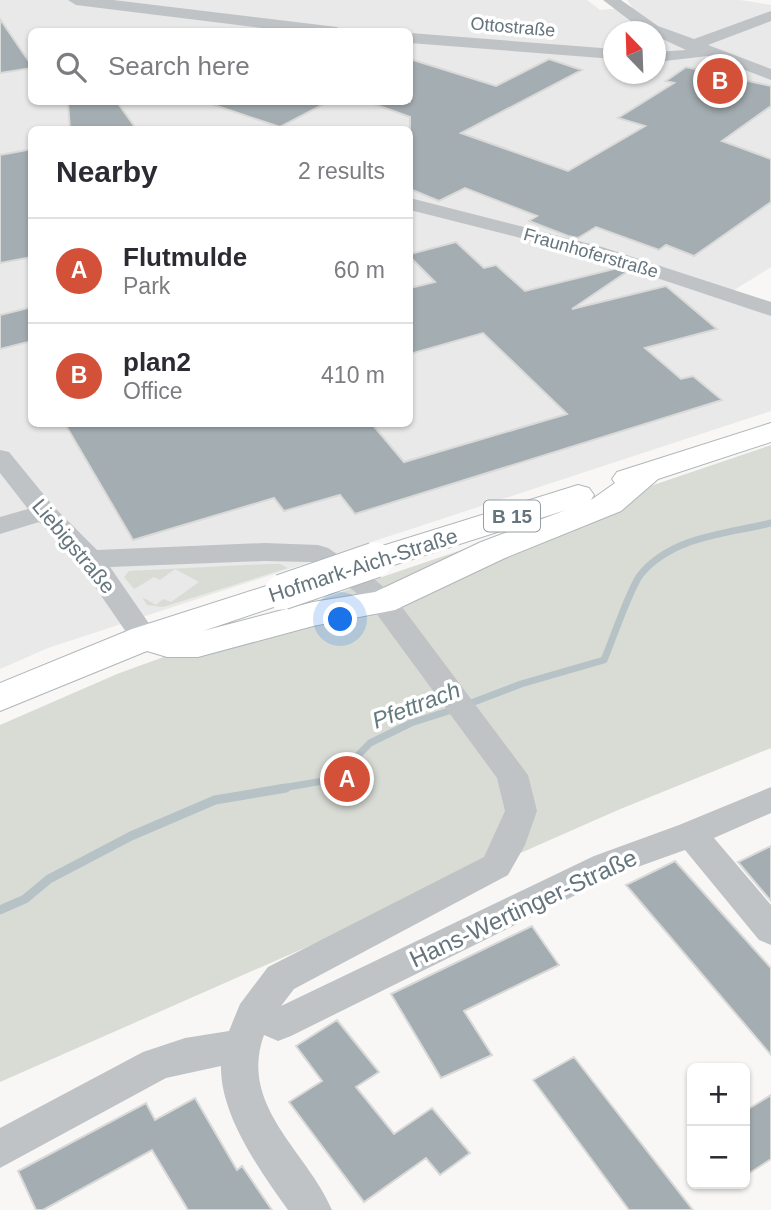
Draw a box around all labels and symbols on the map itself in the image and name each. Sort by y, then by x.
street label: Ottostraße [470,13,556,41]
north arrow [603,21,666,84]
pin: B [697,55,743,107]
street label: Fraunhoferstraße [521,224,661,282]
street label: Liebigstraße [28,494,120,598]
road number: B 15 [484,500,540,531]
street label: Hofmark-Aich-Straße [266,524,460,606]
your location [323,602,357,636]
water label: Pfettrach [368,676,464,734]
pin: A [324,753,370,805]
street label: Hans-Wertinger-Straße [405,843,641,973]

